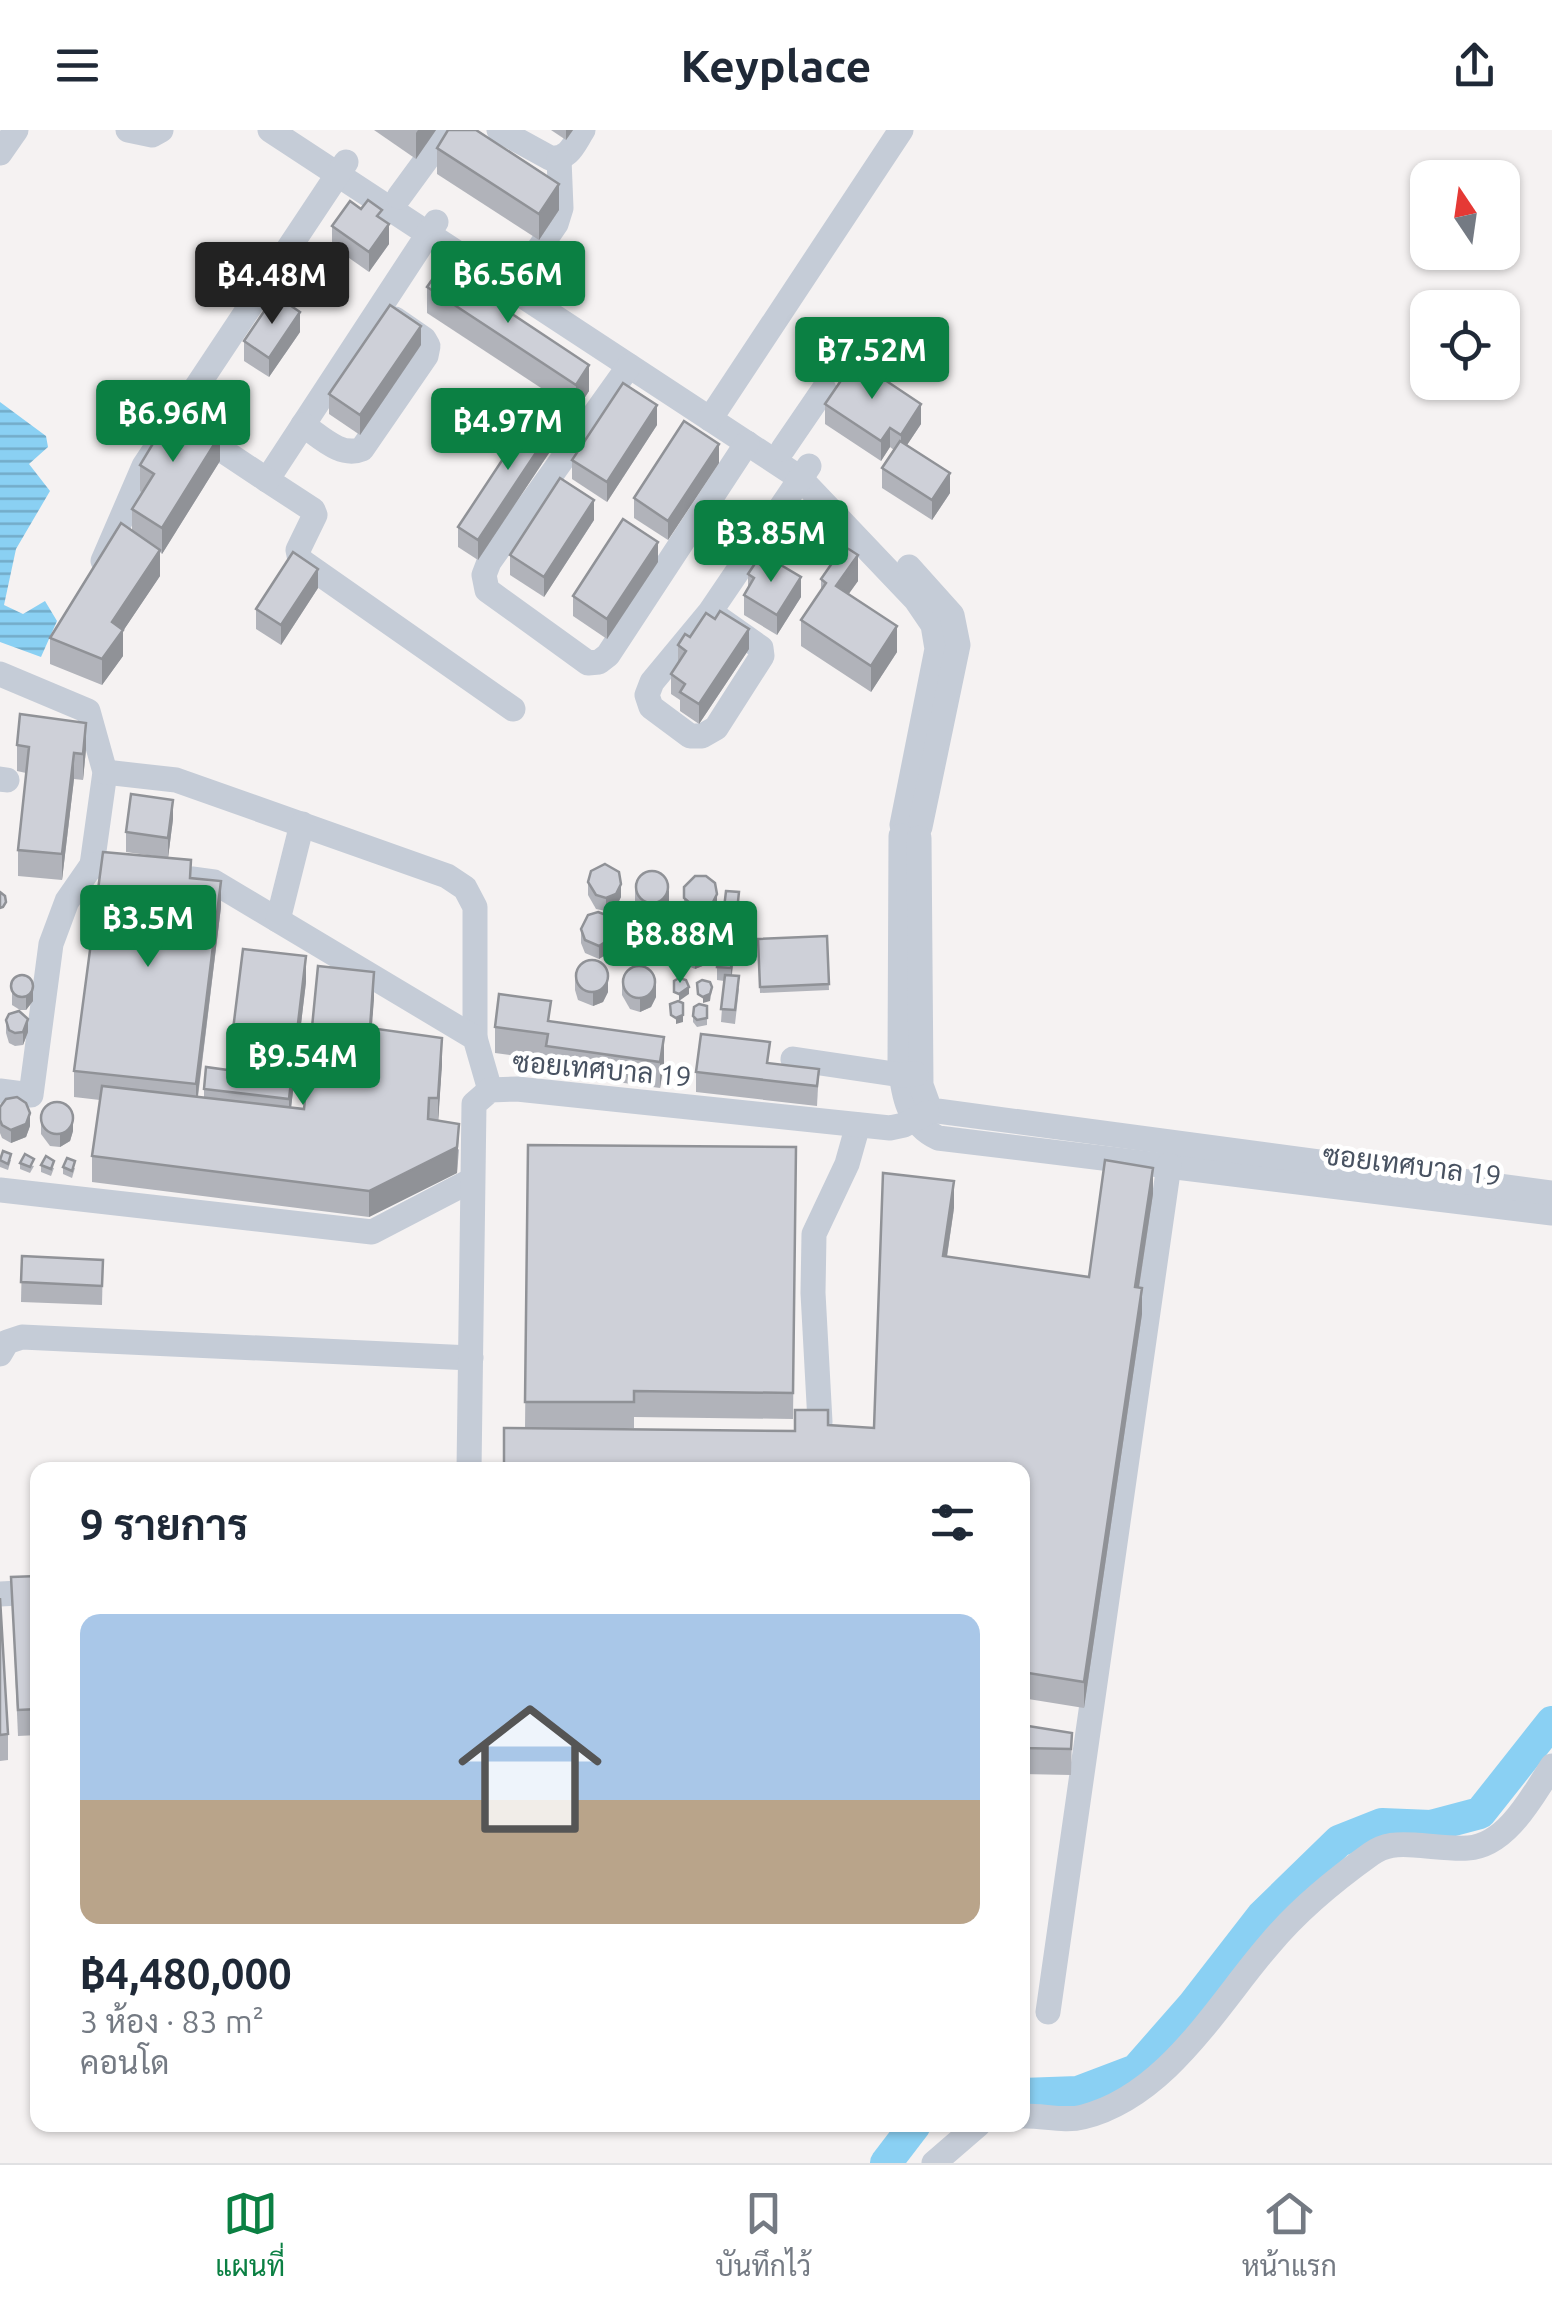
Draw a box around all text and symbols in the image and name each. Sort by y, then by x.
icon: menu [50,38,105,93]
icon: share [1447,38,1502,93]
text: Keyplace [681,40,871,91]
north arrow [1410,160,1520,270]
map controls [1410,160,1520,400]
pin: ฿6.56M [427,241,589,326]
pin: ฿4.48M [191,242,353,327]
text: ฿6.56M [453,255,563,291]
text: ฿4.48M [217,256,327,292]
button: locate [1410,290,1520,400]
pin: ฿7.52M [791,317,953,402]
text: ฿7.52M [817,331,927,367]
pin: ฿6.96M [92,380,254,465]
pin: ฿4.97M [427,388,589,473]
text: ฿6.96M [118,394,228,430]
text: ฿4.97M [453,402,563,438]
pin: ฿3.85M [690,500,852,585]
text: ฿3.85M [716,514,826,550]
pin: ฿3.5M [78,885,218,970]
text: ฿3.5M [102,899,194,935]
pin: ฿8.88M [599,901,761,986]
text: ฿8.88M [625,915,735,951]
pin: ฿9.54M [222,1023,384,1108]
text: ฿9.54M [248,1037,358,1073]
street label: ซอยเทศบาล 19 [511,1045,693,1092]
street label: ซอยเทศบาล 19 [1321,1138,1503,1191]
icon: filters [925,1495,980,1550]
text: 9 รายการ [80,1501,248,1548]
icon: home [440,1679,620,1859]
text: ฿4,480,000 [80,1950,292,1997]
text: 3 ห้อง · 83 m² [80,2003,264,2039]
text: คอนโด [80,2044,170,2080]
tab: แผนที่ [215,2186,285,2282]
tab: บันทึกไว้ [716,2186,811,2282]
tab: หน้าแรก [1242,2186,1337,2282]

